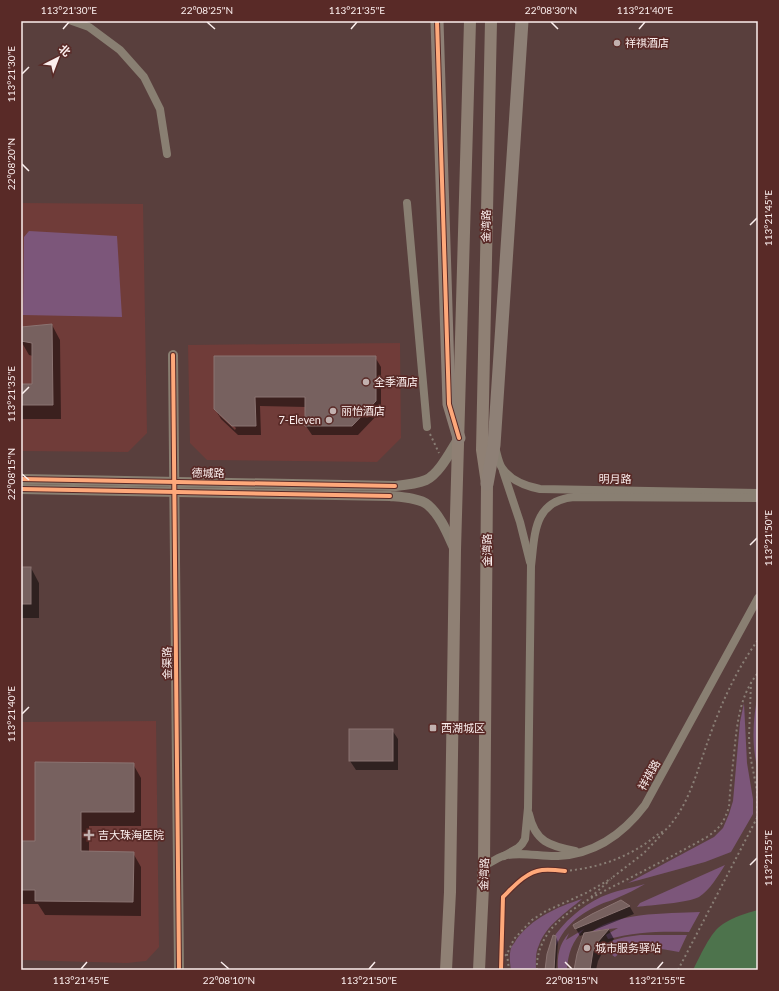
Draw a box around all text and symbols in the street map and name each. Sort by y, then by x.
text: 113°21'30"E [41,4,97,16]
text: 22°08'25"N [181,4,233,16]
text: 113°21'35"E [329,4,385,16]
text: 22°08'30"N [525,4,577,16]
text: 113°21'40"E [617,4,673,16]
place label: 祥祺酒店 [625,36,669,49]
north arrow [38,38,78,78]
marker: 祥祺酒店 [612,38,622,48]
text: 北 [57,42,73,59]
text: 113°21'30"E [5,46,17,102]
text: 22°08'20"N [5,138,17,190]
text: 113°21'45"E [762,190,774,246]
street label: 金湾路 [479,209,492,243]
text: 113°21'35"E [5,366,17,422]
place label: 全季酒店 [374,375,418,388]
marker: 全季酒店 [361,377,371,387]
place label: 丽怡酒店 [341,404,385,417]
marker: 丽怡酒店 [328,406,338,416]
place label: 7-Eleven [278,413,321,426]
marker: 7-Eleven [324,415,334,425]
text: 22°08'15"N [5,448,17,500]
street label: 德城路 [191,466,225,479]
street label: 明月路 [598,472,632,485]
text: 113°21'50"E [762,510,774,566]
street label: 金湾路 [480,534,493,567]
street label: 金渠路 [160,646,173,680]
text: 113°21'40"E [5,686,17,742]
place label: 西湖城区 [441,721,485,734]
marker: 西湖城区 [428,723,438,733]
street label: 祥祺路 [635,757,662,792]
place label: 吉大珠海医院 [98,828,164,841]
marker: 吉大珠海医院 [83,829,95,841]
text: 113°21'55"E [762,830,774,886]
street label: 金湾路 [476,857,491,891]
place label: 城市服务驿站 [595,941,661,954]
marker: 城市服务驿站 [582,943,592,953]
text: 113°21'45"E [53,974,109,986]
text: 22°08'10"N [203,974,255,986]
text: 113°21'50"E [341,974,397,986]
text: 22°08'15"N [546,974,598,986]
text: 113°21'55"E [629,974,685,986]

